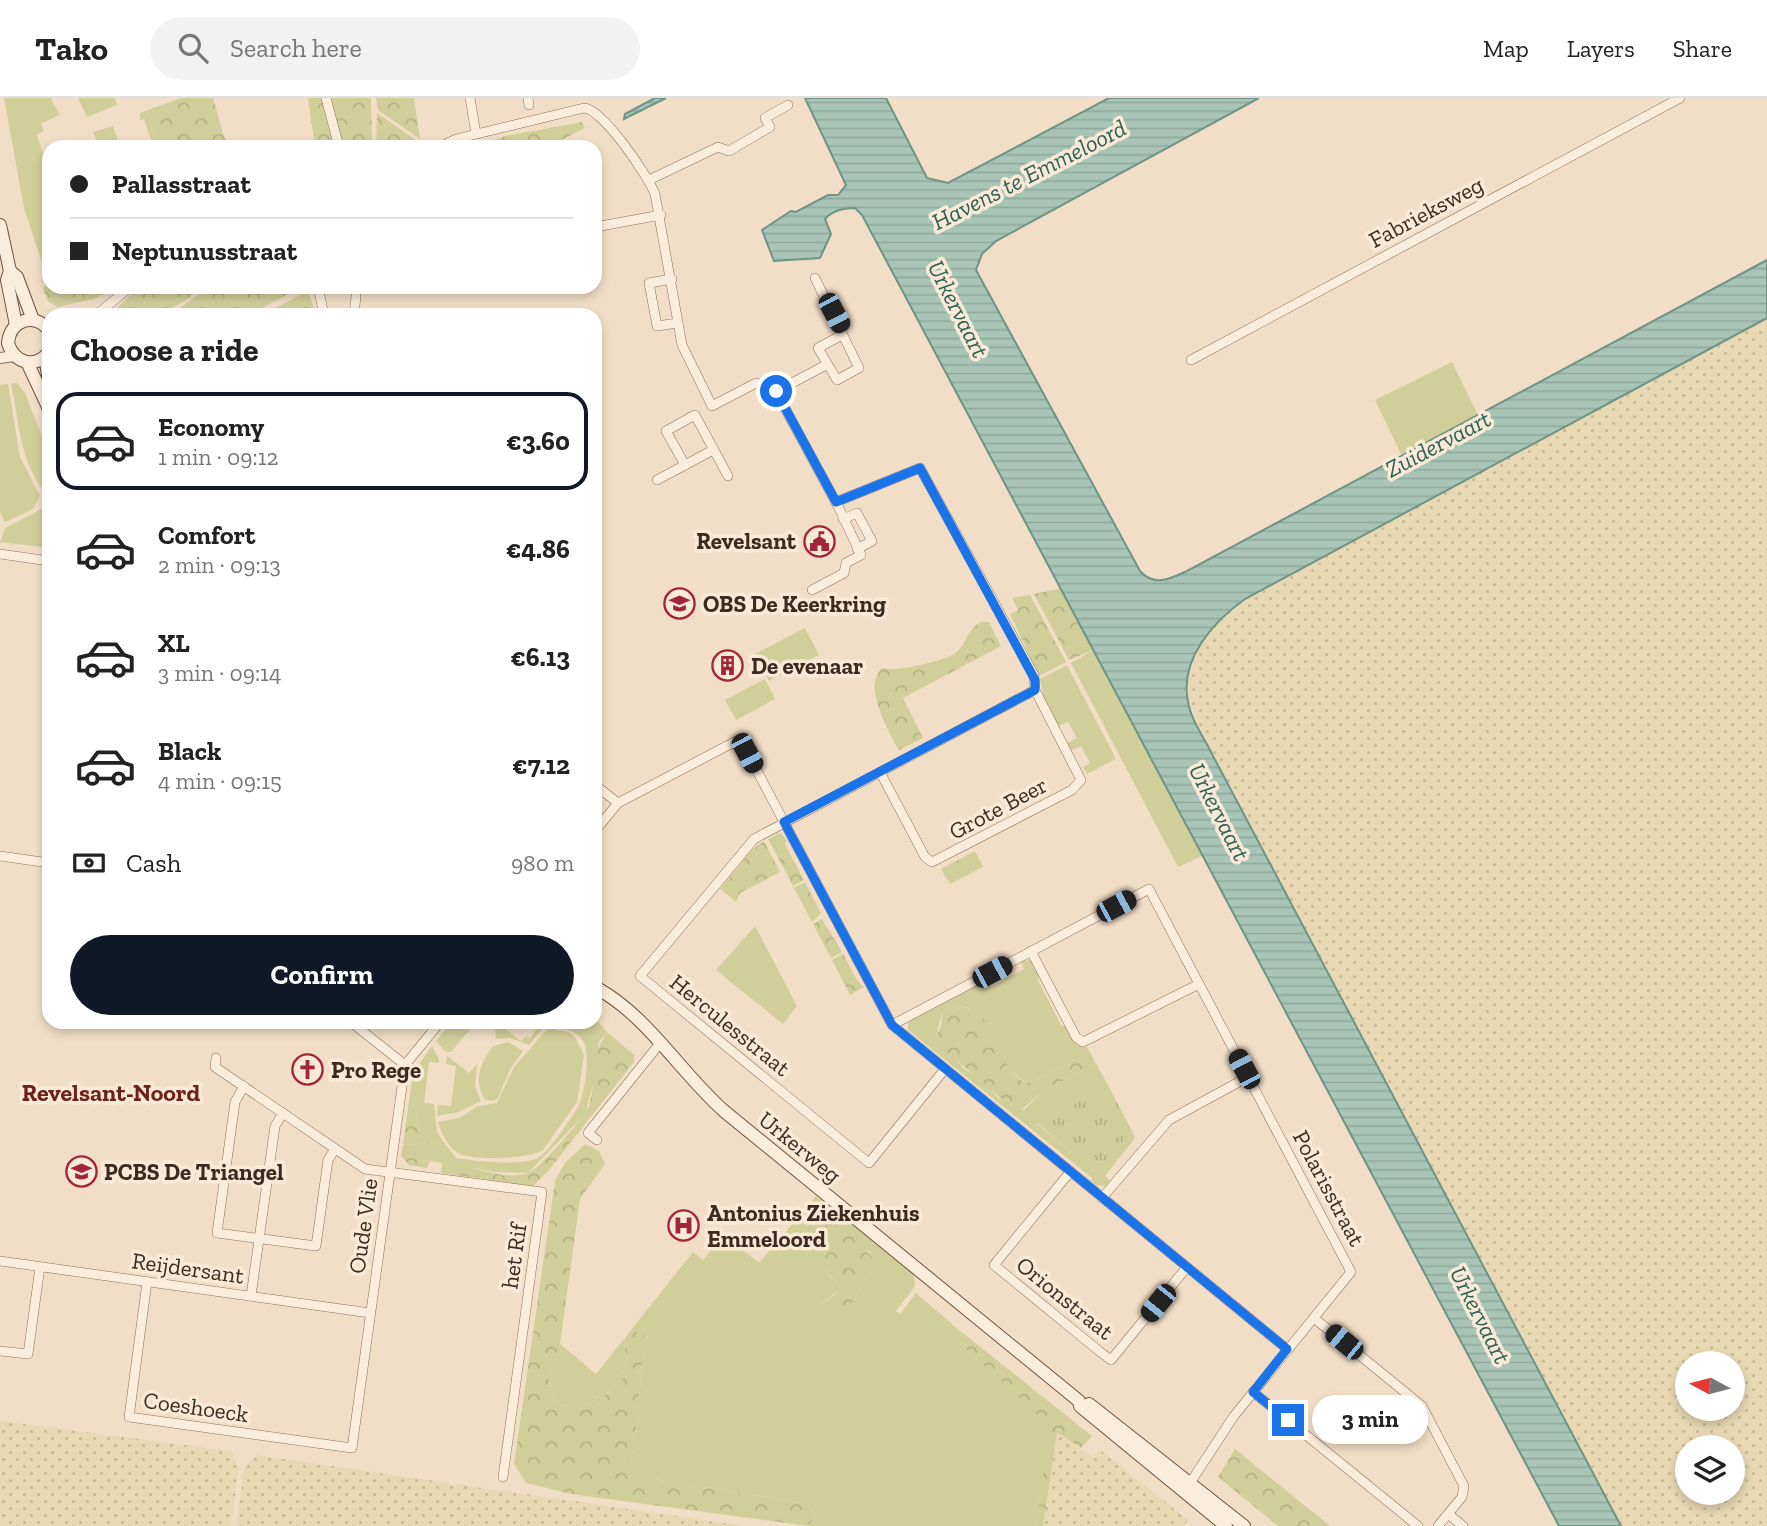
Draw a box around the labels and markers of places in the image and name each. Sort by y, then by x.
public building icon: Revelsant [802,524,836,558]
place label: Revelsant [696,527,797,555]
school or university icon: OBS De Keerkring [663,587,697,621]
place label: OBS De Keerkring [703,590,886,618]
building icon: De evenaar [711,649,745,683]
place label: De evenaar [751,652,863,680]
church icon: Pro Rege [291,1053,325,1087]
place label: Pro Rege [331,1056,421,1084]
school or university icon: PCBS De Triangel [64,1155,98,1189]
place label: PCBS De Triangel [104,1158,284,1186]
place label: Antonius Ziekenhuis Emmeloord [707,1199,920,1253]
hospital icon: Antonius Ziekenhuis Emmeloord [667,1209,701,1243]

